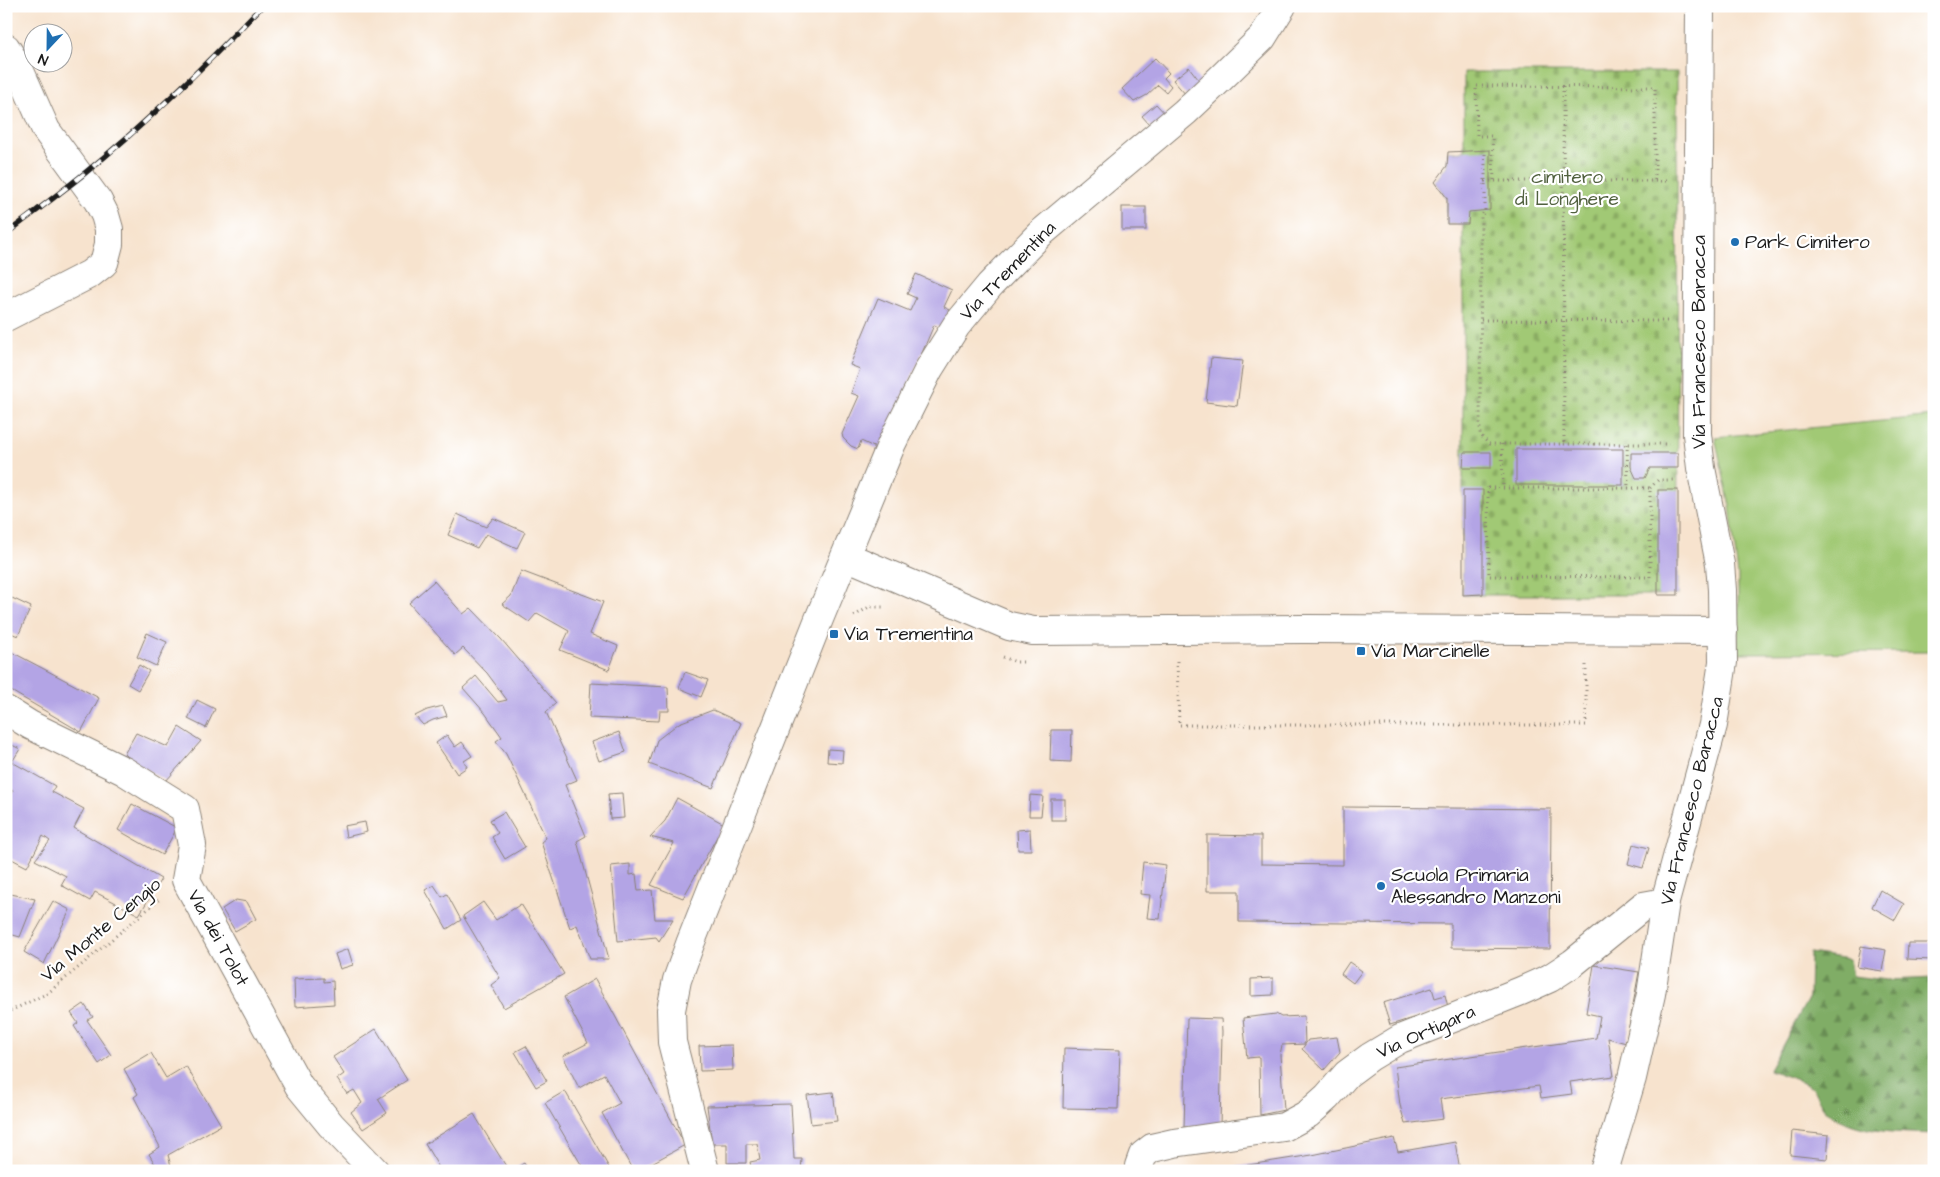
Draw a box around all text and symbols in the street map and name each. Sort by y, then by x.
north arrow [22,22,72,72]
text: N [35,48,51,70]
park label: cimitero di Longhere [1515,164,1619,214]
street label: Via Trementina [953,215,1063,327]
place label: Park Cimitero [1745,229,1870,256]
street label: Via Francesco Baracca [1686,235,1713,449]
marker: Park Cimitero [1729,236,1741,248]
place label: Via Trementina [844,621,973,648]
marker: Via Trementina [828,628,840,640]
place label: Via Marcinelle [1371,638,1490,665]
marker: Via Marcinelle [1355,645,1367,657]
street label: Via Francesco Baracca [1653,694,1731,908]
place label: Scuola Primaria Alessandro Manzoni [1391,862,1561,911]
street label: Via Monte Cengio [35,871,168,989]
marker: Scuola Primaria Alessandro Manzoni [1375,880,1387,892]
street label: Via dei Tolot [180,885,256,991]
street label: Via Ortigara [1372,998,1480,1067]

